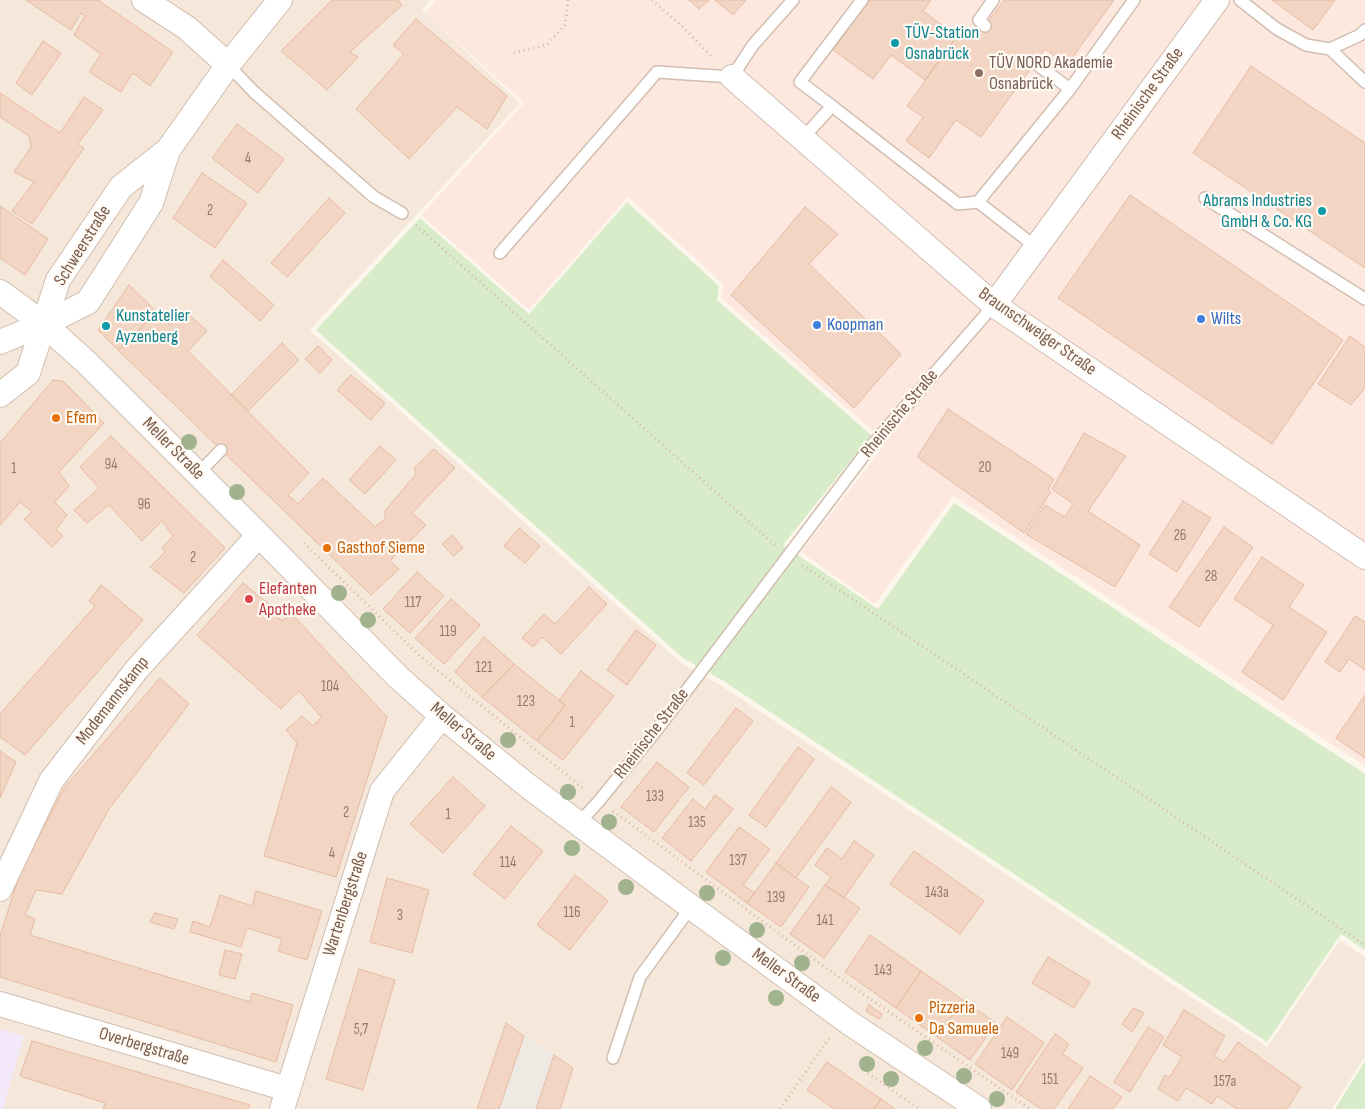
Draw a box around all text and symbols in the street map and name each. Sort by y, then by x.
place label: TÜV-Station Osnabrück [905,22,979,64]
marker: TÜV-Station Osnabrück [889,37,901,49]
street label: Rheinische Straße [1107,44,1189,144]
place label: TÜV NORD Akademie Osnabrück [989,52,1113,94]
marker: TÜV NORD Akademie Osnabrück [973,67,985,79]
house number: 4 [245,150,251,168]
place label: Abrams Industries GmbH & Co. KG [1203,190,1312,232]
street label: Schweerstraße [50,202,116,290]
house number: 2 [207,202,213,220]
marker: Abrams Industries GmbH & Co. KG [1316,205,1328,217]
street label: Braunschweiger Straße [974,283,1100,381]
place label: Kunstatelier Ayzenberg [116,305,190,348]
place label: Wilts [1211,308,1241,330]
marker: Wilts [1195,313,1207,325]
place label: Koopman [827,314,883,336]
marker: Koopman [811,319,823,331]
marker: Kunstatelier Ayzenberg [100,320,112,332]
street label: Rheinische Straße [857,365,943,463]
place label: Efem [66,407,97,429]
marker: Efem [50,412,62,424]
street label: Meller Straße [137,413,209,485]
house number: 94 [105,456,117,474]
house number: 20 [979,459,991,477]
house number: 1 [11,460,17,478]
house number: 96 [137,496,151,514]
house number: 26 [1174,527,1186,545]
place label: Gasthof Sieme [337,537,425,559]
marker: Gasthof Sieme [321,542,333,554]
house number: 2 [190,549,196,567]
house number: 28 [1205,568,1217,586]
place label: Elefanten Apotheke [259,578,317,620]
marker: Elefanten Apotheke [243,593,255,605]
house number: 117 [405,594,421,612]
house number: 119 [439,623,457,641]
street label: Modemannskamp [72,653,154,749]
house number: 121 [476,659,492,677]
house number: 104 [321,678,339,696]
street label: Rheinische Straße [610,684,694,784]
house number: 123 [517,693,535,711]
street label: Meller Straße [426,698,500,766]
house number: 1 [569,714,575,732]
house number: 133 [646,788,664,806]
house number: 2 [343,804,349,822]
house number: 1 [445,806,451,824]
house number: 135 [688,814,706,832]
house number: 4 [329,845,335,863]
street label: Wartenbergstraße [319,849,373,959]
house number: 137 [729,852,747,870]
house number: 114 [500,854,516,872]
house number: 143a [925,884,949,902]
house number: 139 [767,889,785,907]
house number: 116 [563,904,581,922]
house number: 3 [397,907,403,925]
house number: 141 [817,912,833,930]
street label: Meller Straße [747,944,825,1008]
house number: 143 [874,962,892,980]
place label: Pizzeria Da Samuele [929,997,999,1040]
marker: Pizzeria Da Samuele [913,1012,925,1024]
house number: 5,7 [354,1021,368,1039]
street label: Overbergstraße [96,1023,192,1071]
house number: 149 [1001,1045,1019,1063]
house number: 151 [1042,1071,1058,1089]
house number: 157a [1214,1073,1236,1091]

